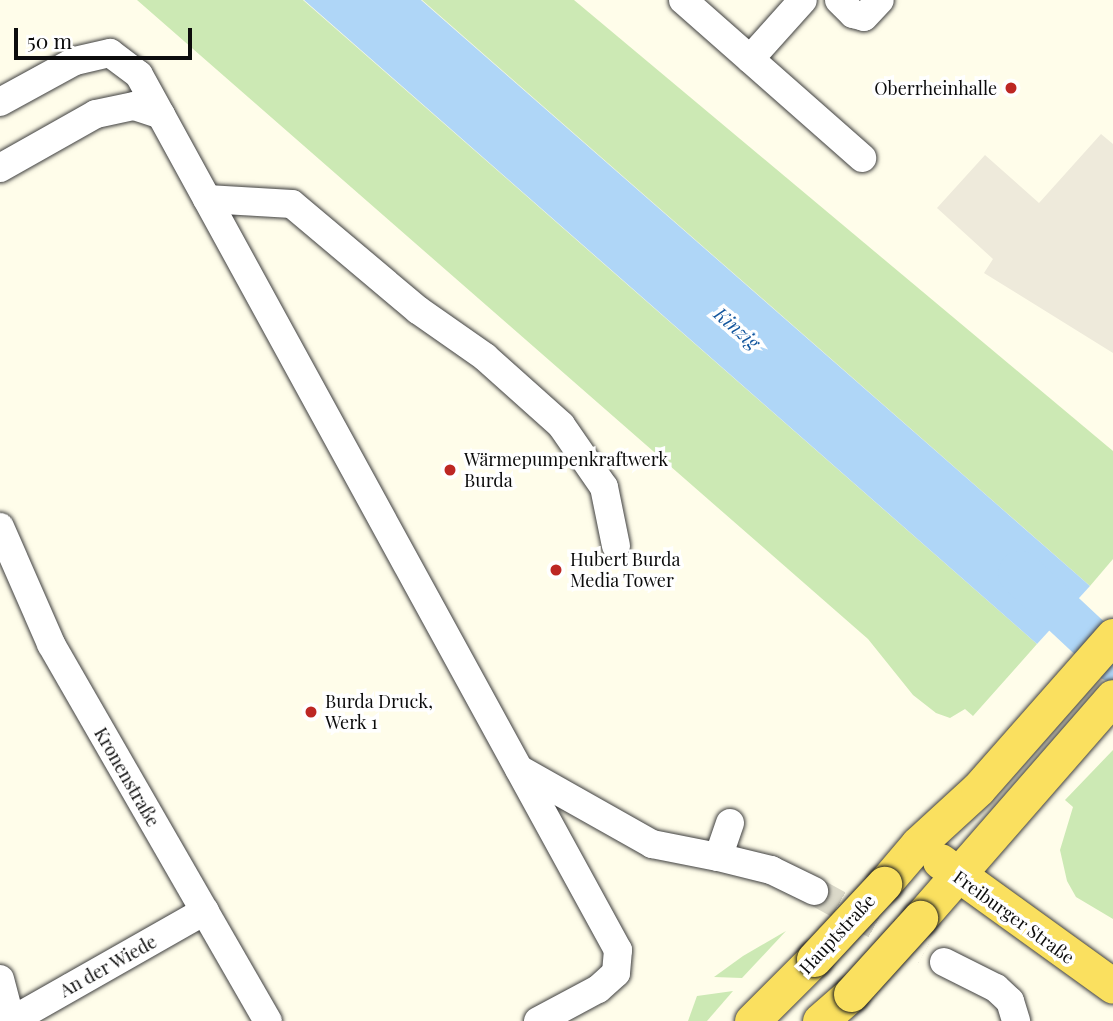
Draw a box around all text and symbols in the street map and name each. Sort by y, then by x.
scale bar [18,14,196,58]
text: 50 m [27,26,72,54]
place label: Oberrheinhalle [874,77,997,99]
marker: Oberrheinhalle [1003,80,1019,96]
water label: Kinzig [710,302,764,354]
place label: Wärmepumpenkraftwerk Burda [464,449,668,491]
marker: Wärmepumpenkraftwerk Burda [442,462,458,478]
place label: Hubert Burda Media Tower [570,549,681,592]
marker: Hubert Burda Media Tower [548,562,564,578]
place label: Burda Druck, Werk 1 [325,691,433,734]
marker: Burda Druck, Werk 1 [303,704,319,720]
street label: Kronenstraße [90,724,164,830]
street label: Freiburger Straße [949,866,1079,968]
street label: Hauptstraße [795,890,879,978]
street label: An der Wiede [55,930,161,1002]

